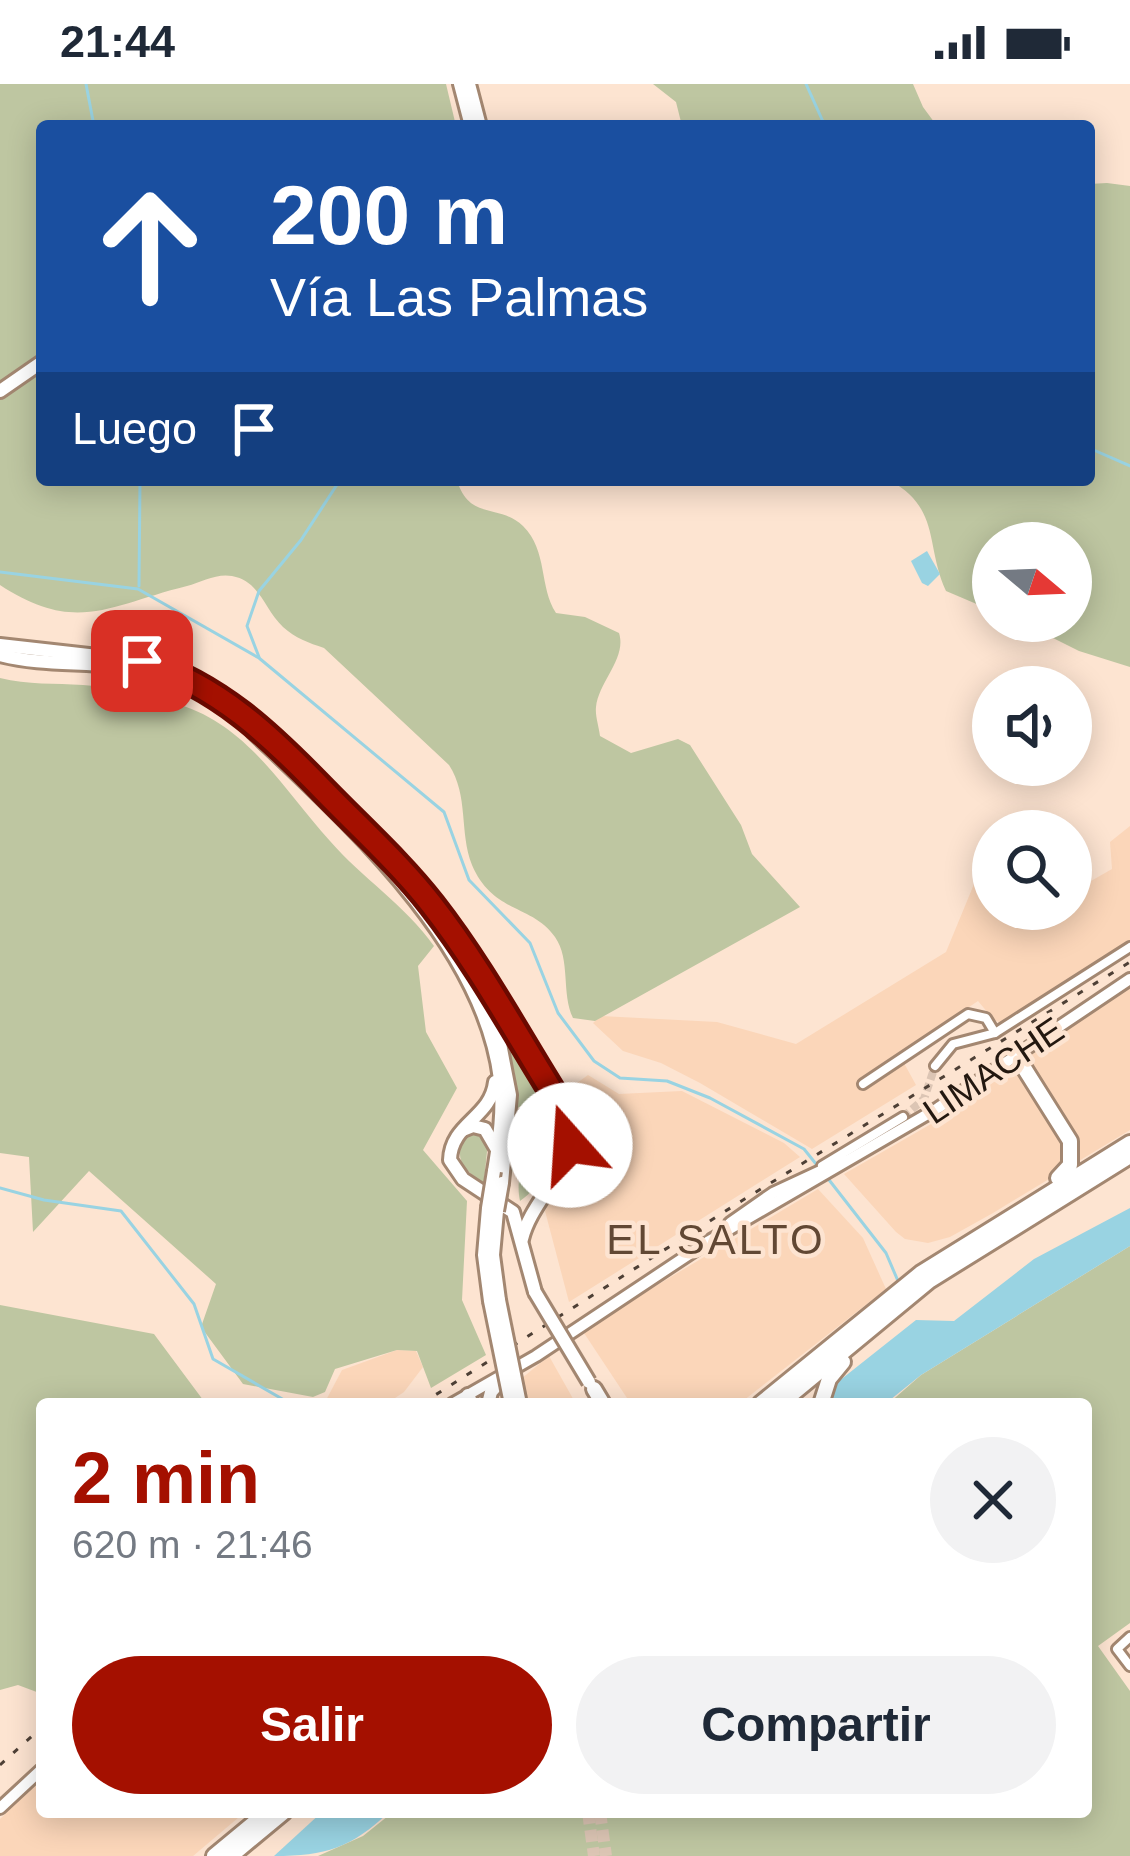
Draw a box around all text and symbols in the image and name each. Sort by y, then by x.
text: 21:44 [60,16,175,67]
icon: ahead [72,168,228,324]
text: 200 m [270,168,508,262]
text: Vía Las Palmas [270,267,648,327]
icon: arrive [221,396,287,462]
text: Luego [72,403,197,454]
north arrow [972,522,1092,642]
map controls [972,522,1092,930]
pin [91,610,193,712]
icon: arrive [109,628,175,694]
button: sound [972,666,1092,786]
button: search [972,810,1092,930]
street label: LIMACHE [915,1009,1071,1132]
position arrow [507,1082,633,1208]
district label: EL SALTO [606,1216,826,1263]
button: close [930,1437,1056,1563]
text: 2 min [72,1438,260,1518]
text: 620 m · 21:46 [72,1523,313,1566]
button: Salir [72,1656,552,1794]
button: Compartir [576,1656,1056,1794]

